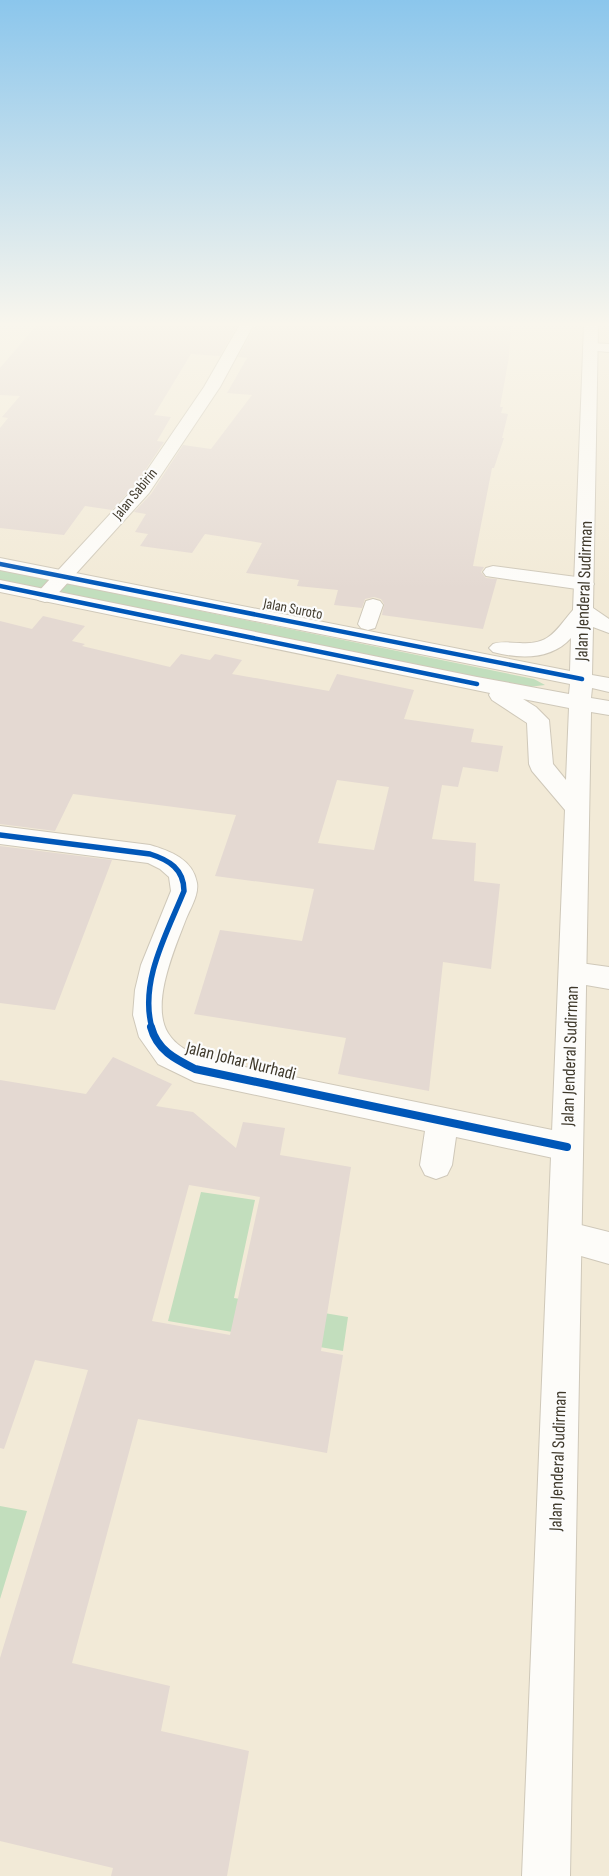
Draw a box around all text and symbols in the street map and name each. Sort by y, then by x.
street label: Jalan Sabirin [108,464,162,524]
street label: Jalan Jenderal Sudirman [571,521,597,662]
street label: Jalan Suroto [261,594,324,624]
street label: Jalan Jenderal Sudirman [557,986,583,1127]
street label: Jalan Johar Nurhadi [183,1037,298,1085]
street label: Jalan Jenderal Sudirman [545,1391,571,1532]

